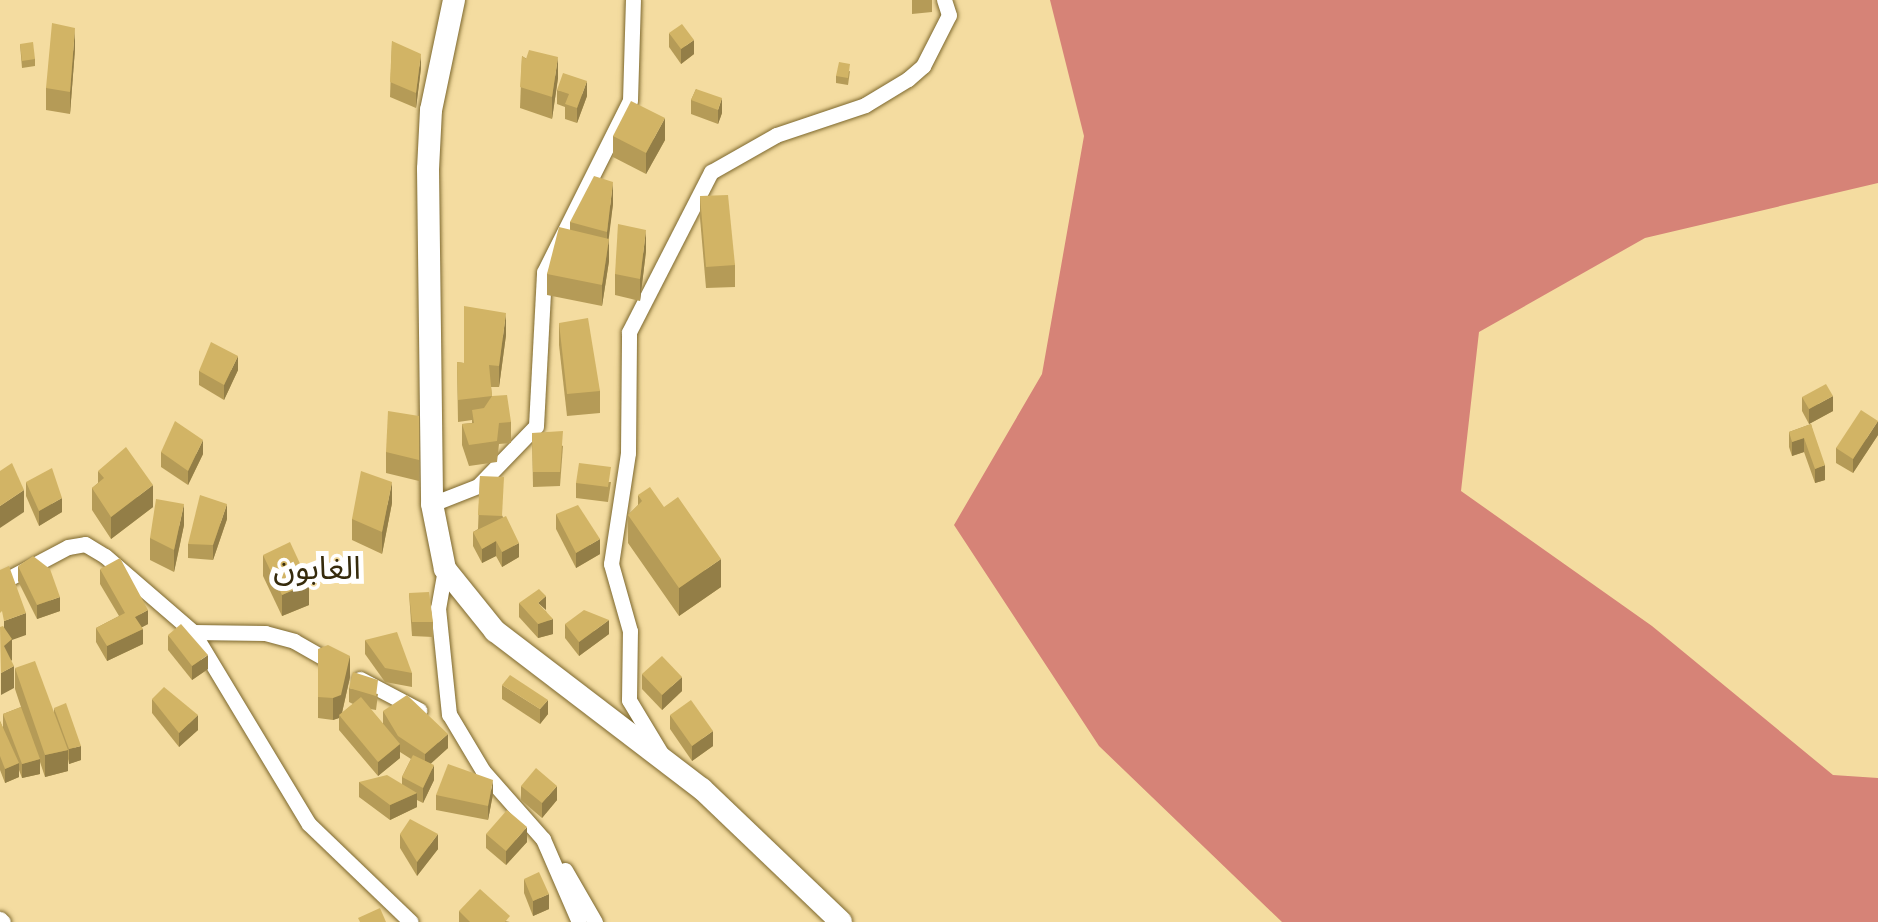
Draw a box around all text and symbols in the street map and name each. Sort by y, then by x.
district label: الغابون [273,548,361,586]

